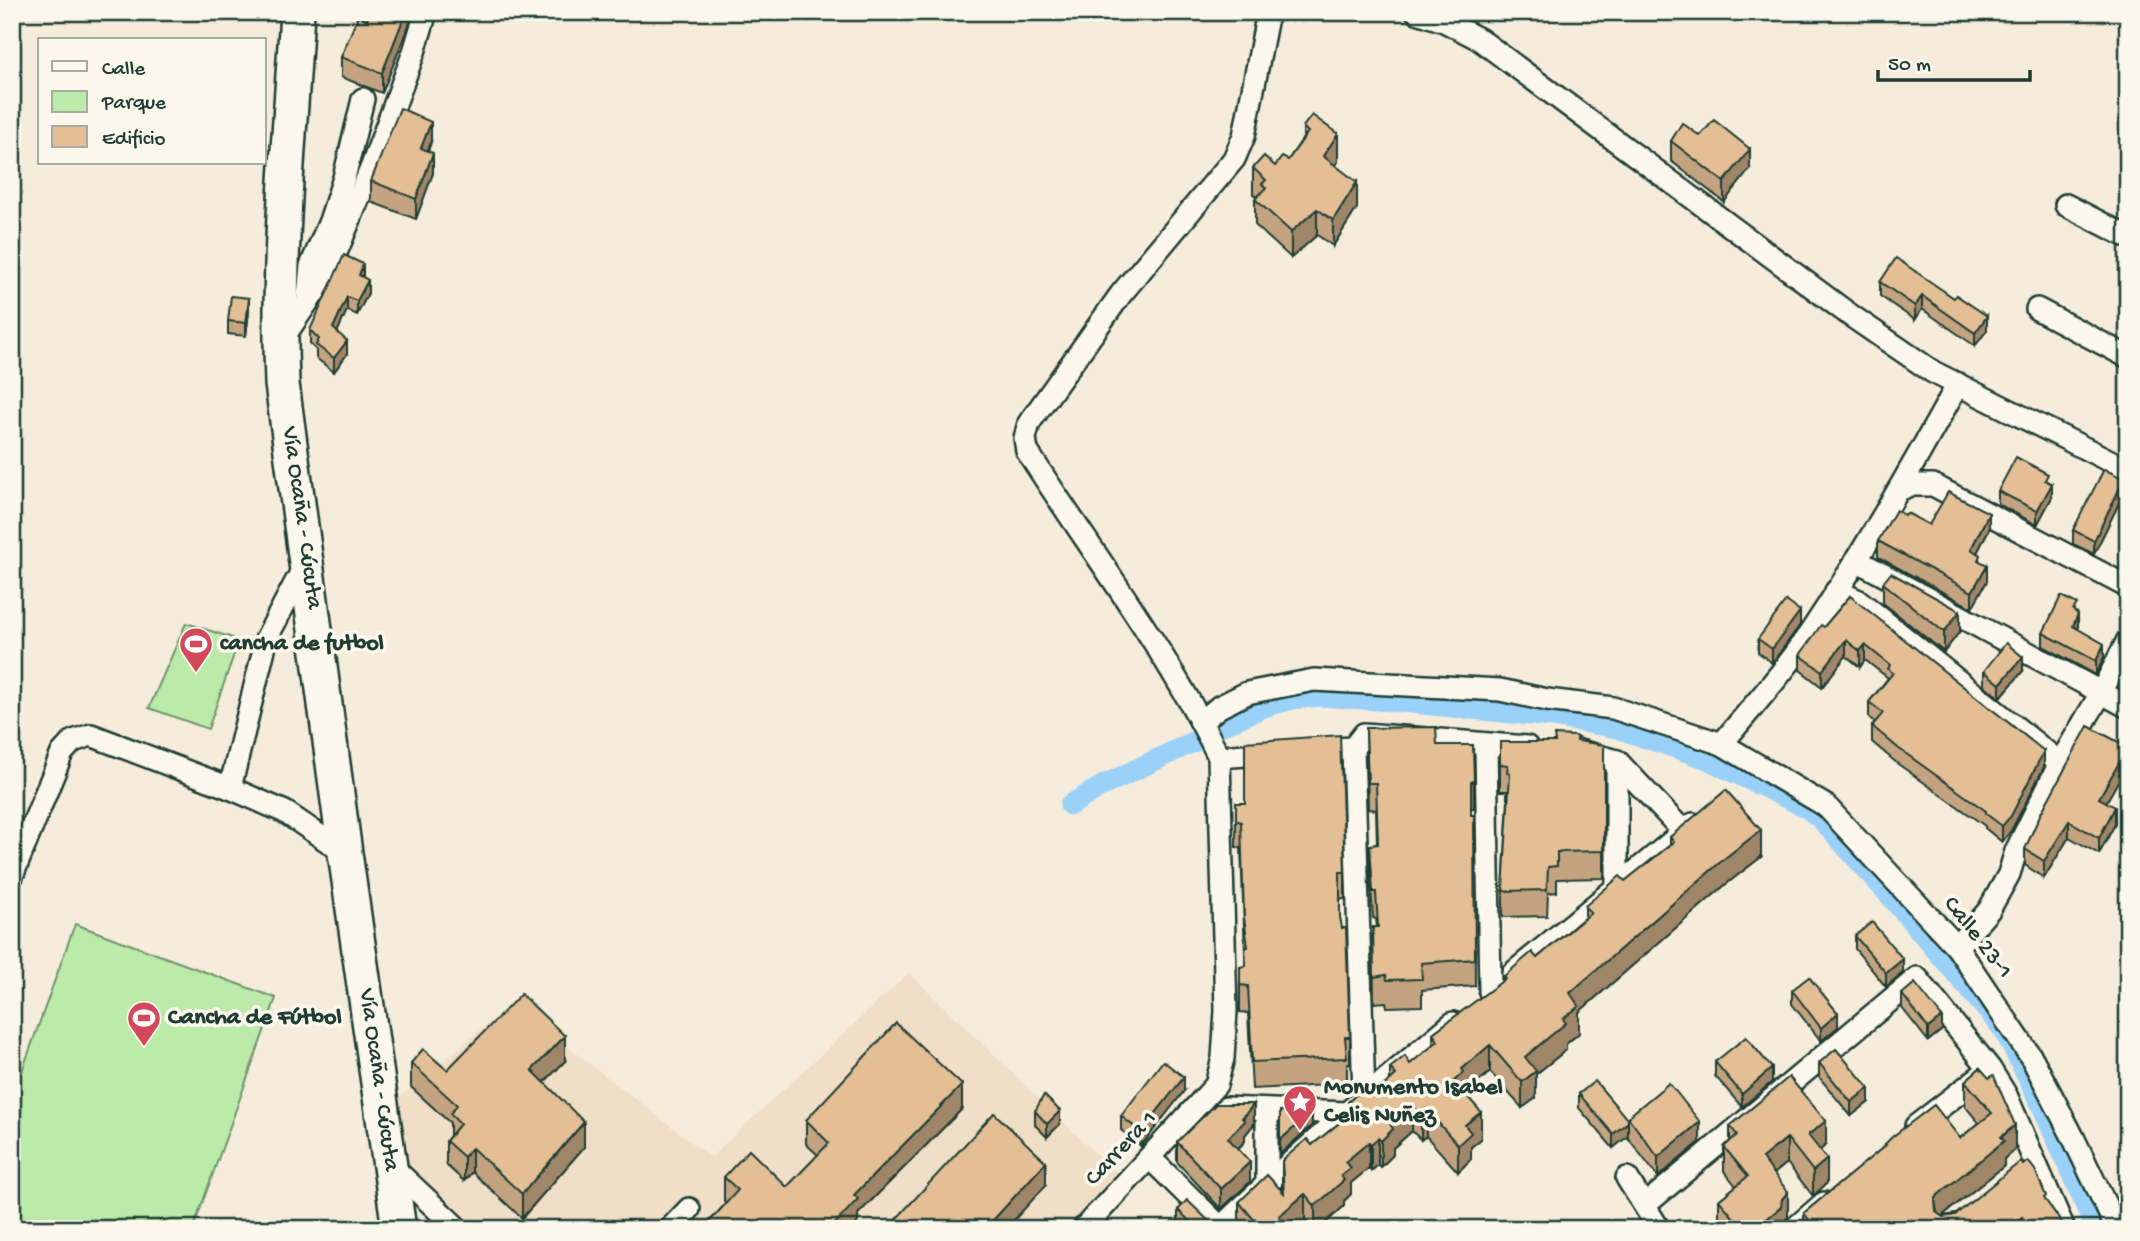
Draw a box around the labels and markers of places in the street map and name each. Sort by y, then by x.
sports icon: cancha de futbol [177,625,215,674]
place label: cancha de futbol [220,630,384,659]
sports icon: Cancha de Fútbol [125,999,163,1048]
place label: Cancha de Fútbol [168,1004,342,1033]
place label: Monumento Isabel Celis Nuñez [1324,1074,1503,1131]
place icon: Monumento Isabel Celis Nuñez [1281,1083,1319,1132]

